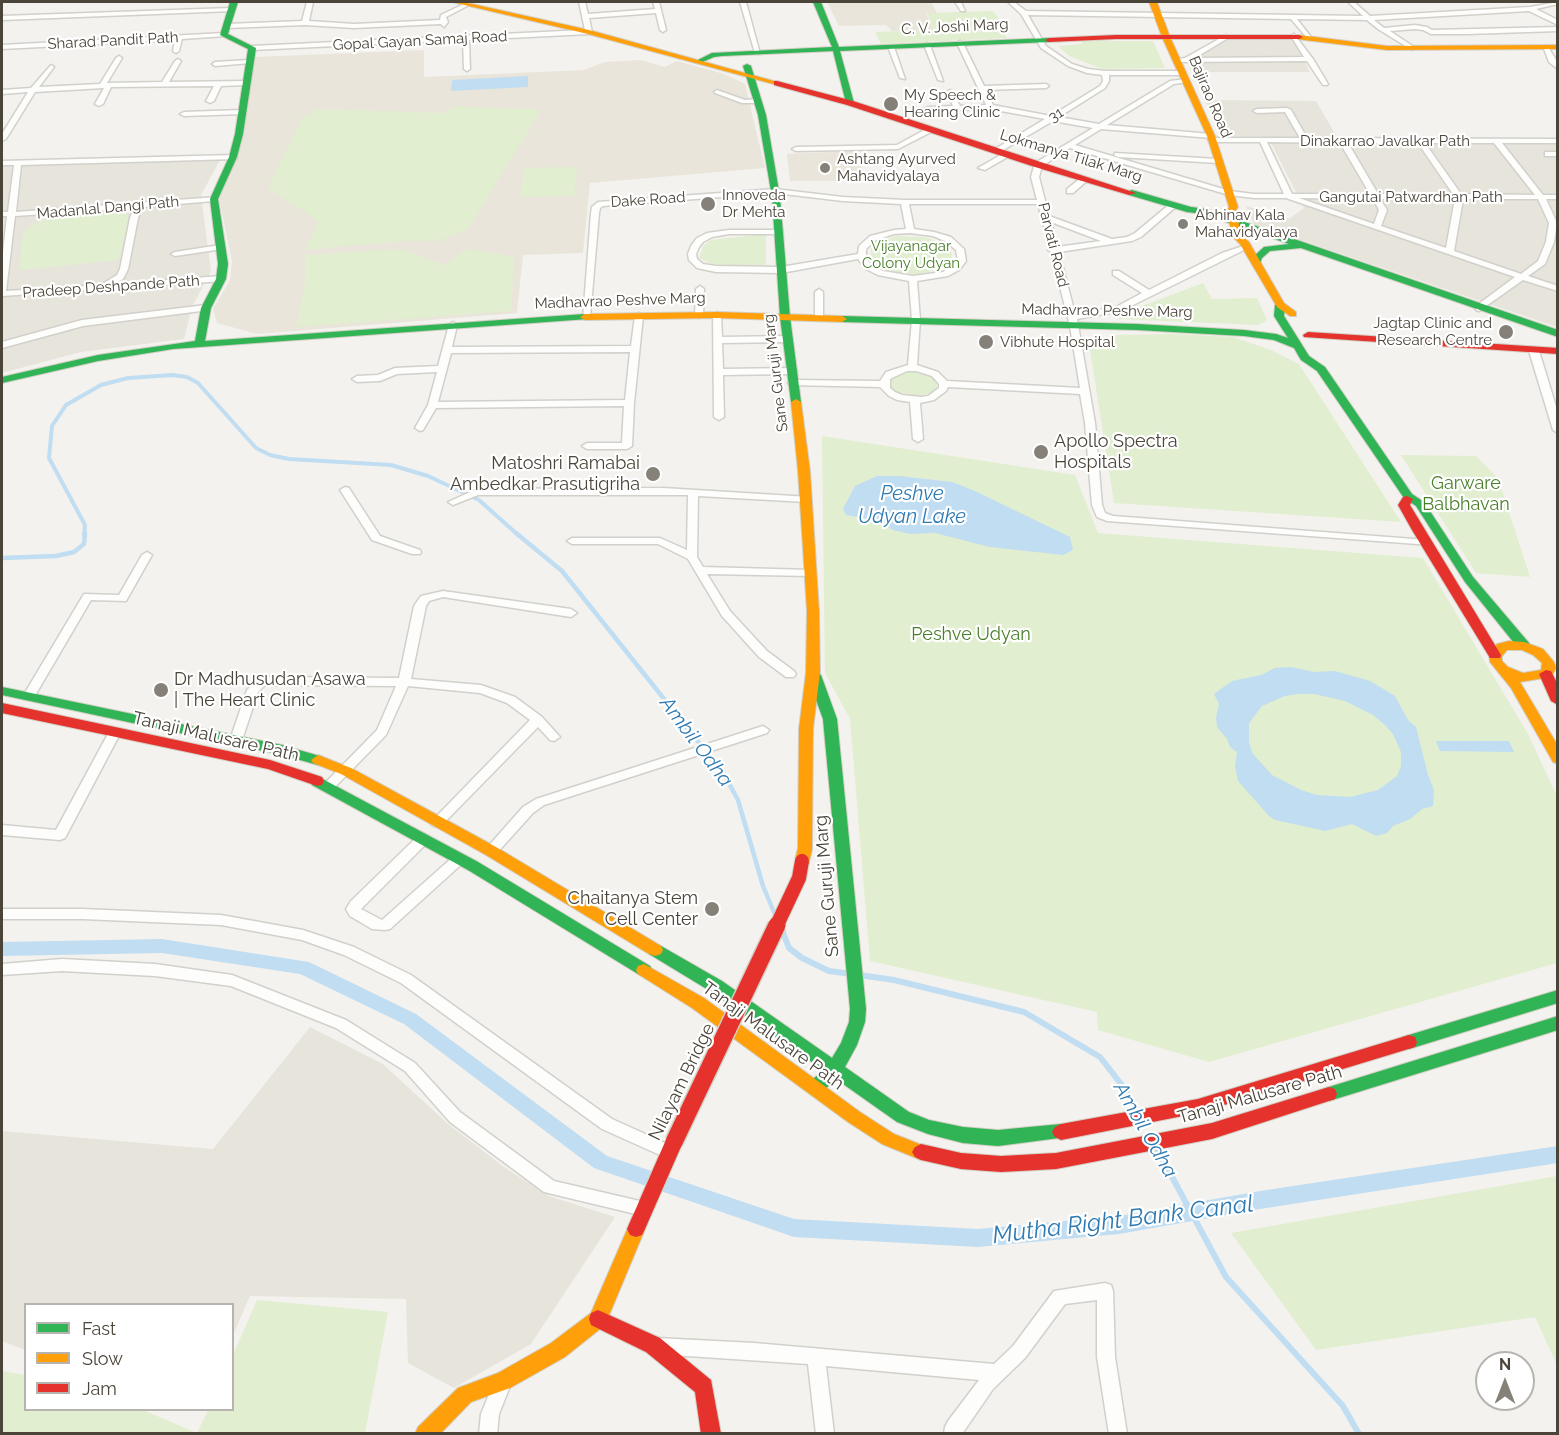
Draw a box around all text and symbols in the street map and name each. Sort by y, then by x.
street label: C. V. Joshi Marg [901,15,1009,39]
street label: Gopal Gayan Samaj Road [332,27,508,55]
street label: Sharad Pandit Path [47,29,179,53]
street label: Bajirao Road [1185,53,1235,141]
place label: My Speech & Hearing Clinic [904,86,1000,121]
marker: My Speech & Hearing Clinic [882,95,900,113]
street label: 31 [1045,104,1067,126]
street label: Lokmanya Tilak Marg [998,126,1144,186]
street label: Dinakarrao Javalkar Path [1300,132,1470,150]
place label: Ashtang Ayurved Mahavidyalaya [837,150,956,185]
marker: Ashtang Ayurved Mahavidyalaya [818,161,832,175]
place label: Innoveda Dr Mehta [722,186,786,221]
street label: Dake Road [610,188,686,212]
street label: Gangutai Patwardhan Path [1319,188,1503,206]
street label: Madanlal Dangi Path [36,193,180,223]
marker: Innoveda Dr Mehta [699,195,717,213]
street label: Parvati Road [1034,201,1072,289]
place label: Abhinav Kala Mahavidyalaya [1195,206,1298,241]
marker: Abhinav Kala Mahavidyalaya [1176,217,1190,231]
park label: Vijayanagar Colony Udyan [862,237,960,272]
street label: Pradeep Deshpande Path [22,272,200,302]
street label: Madhavrao Peshve Marg [534,289,706,313]
street label: Madhavrao Peshve Marg [1021,301,1193,321]
street label: Sane Guruji Marg [760,313,792,433]
place label: Jagtap Clinic and Research Centre [1373,314,1492,349]
marker: Jagtap Clinic and Research Centre [1497,323,1515,341]
marker: Vibhute Hospital [977,333,995,351]
place label: Vibhute Hospital [1000,333,1115,351]
place label: Apollo Spectra Hospitals [1054,431,1178,474]
marker: Apollo Spectra Hospitals [1032,443,1050,461]
place label: Matoshri Ramabai Ambedkar Prasutigriha [450,453,640,496]
marker: Matoshri Ramabai Ambedkar Prasutigriha [644,465,662,483]
park label: Garware Balbhavan [1422,473,1510,516]
water label: Peshve Udyan Lake [858,482,966,529]
park label: Peshve Udyan [911,624,1031,646]
place label: Dr Madhusudan Asawa | The Heart Clinic [174,669,366,712]
marker: Dr Madhusudan Asawa | The Heart Clinic [152,681,170,699]
water label: Ambil Odha [654,692,738,792]
street label: Tanaji Malusare Path [131,707,301,767]
street label: Sane Guruji Marg [810,814,844,958]
place label: Chaitanya Stem Cell Center [568,888,698,930]
marker: Chaitanya Stem Cell Center [703,900,721,918]
street label: Tanaji Malusare Path [698,977,848,1095]
street label: Nilayam Bridge [644,1020,720,1144]
street label: Tanaji Malusare Path [1175,1061,1345,1129]
water label: Ambil Odha [1108,1078,1182,1182]
water label: Mutha Right Bank Canal [991,1190,1255,1250]
legend [24,1303,234,1411]
text: Fast [82,1318,116,1339]
text: Slow [82,1348,123,1369]
north arrow [1475,1351,1535,1411]
text: N [1499,1355,1511,1374]
text: Jam [82,1378,117,1399]

